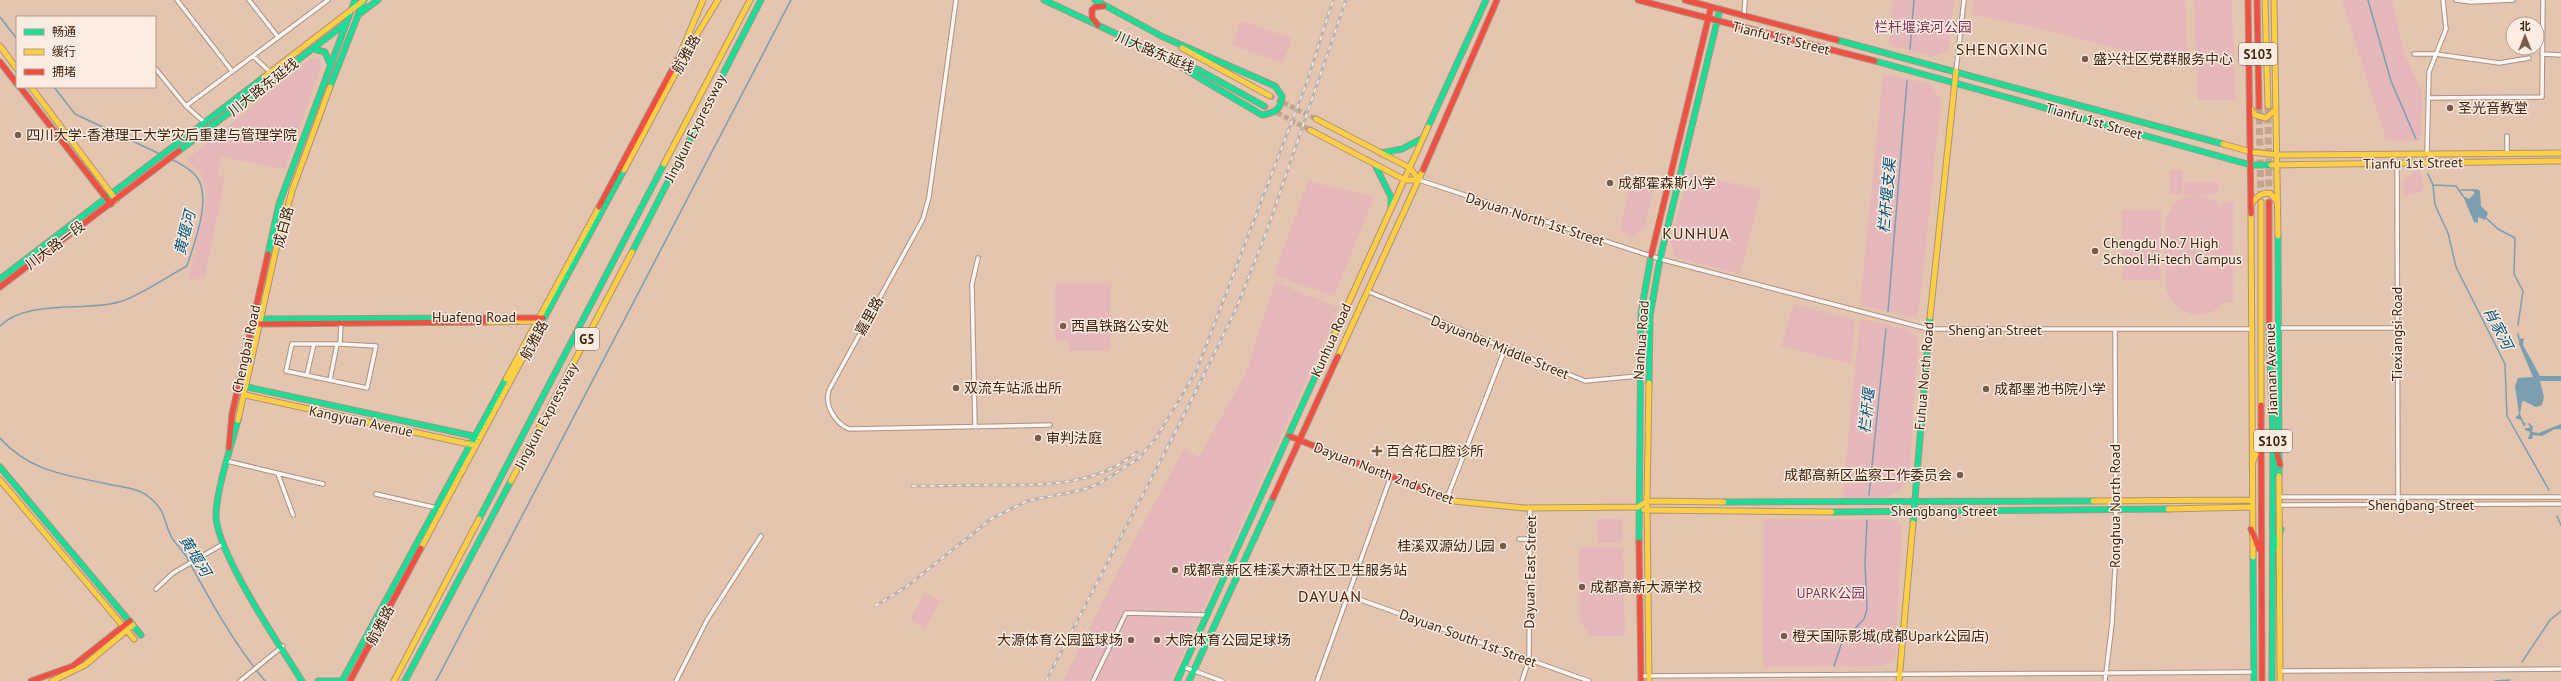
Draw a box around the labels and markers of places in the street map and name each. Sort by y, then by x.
place label: 盛兴社区党群服务中心 [2093,50,2233,68]
marker: 盛兴社区党群服务中心 [2080,54,2090,64]
place label: 圣光音教堂 [2458,99,2528,117]
marker: 圣光音教堂 [2445,103,2455,113]
place label: 四川大学-香港理工大学灾后重建与管理学院 [26,126,297,144]
marker: 四川大学-香港理工大学灾后重建与管理学院 [13,130,23,140]
place label: 成都霍森斯小学 [1618,174,1716,192]
marker: 成都霍森斯小学 [1605,178,1615,188]
place label: Chengdu No.7 High School Hi-tech Campus [2103,234,2242,268]
marker: Chengdu No.7 High School Hi-tech Campus [2090,246,2100,256]
place label: 西昌铁路公安处 [1071,317,1169,335]
marker: 西昌铁路公安处 [1058,321,1068,331]
place label: 双流车站派出所 [964,379,1062,397]
place label: 成都墨池书院小学 [1994,380,2106,398]
marker: 双流车站派出所 [951,383,961,393]
marker: 成都墨池书院小学 [1981,384,1991,394]
place label: 审判法庭 [1046,429,1102,447]
marker: 审判法庭 [1033,433,1043,443]
place label: 百合花口腔诊所 [1386,442,1484,460]
marker: 百合花口腔诊所 [1371,445,1383,457]
place label: 成都高新区监察工作委员会 [1784,466,1952,484]
marker: 成都高新区监察工作委员会 [1955,470,1965,480]
place label: 桂溪双源幼儿园 [1397,537,1495,555]
marker: 桂溪双源幼儿园 [1498,541,1508,551]
place label: 成都高新区桂溪大源社区卫生服务站 [1183,561,1407,579]
marker: 成都高新区桂溪大源社区卫生服务站 [1170,565,1180,575]
place label: 成都高新大源学校 [1590,578,1702,596]
marker: 成都高新大源学校 [1577,582,1587,592]
place label: 橙天国际影城(成都Upark公园店) [1792,627,1989,645]
place label: 大源体育公园篮球场 [997,631,1123,649]
place label: 大院体育公园足球场 [1165,631,1291,649]
marker: 橙天国际影城(成都Upark公园店) [1779,631,1789,641]
marker: 大源体育公园篮球场 [1126,635,1136,645]
marker: 大院体育公园足球场 [1152,635,1162,645]

